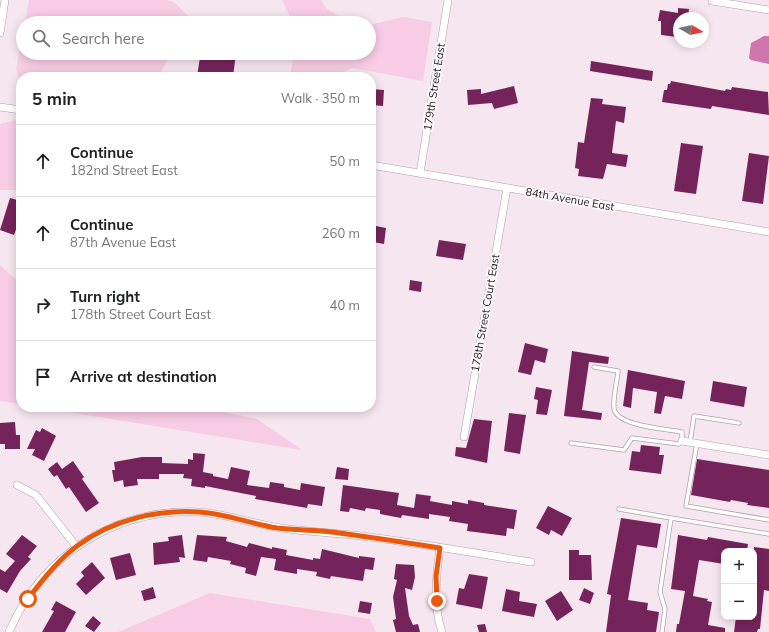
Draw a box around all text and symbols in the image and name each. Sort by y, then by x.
north arrow [673,12,709,48]
search box [16,16,376,60]
icon: search [30,27,52,49]
text: Search here [62,29,144,48]
street label: 179th Street East [420,42,448,132]
text: 5 min [32,88,77,109]
text: Walk · 350 m [281,90,360,106]
text: Continue [70,143,133,162]
icon: ahead [32,150,54,172]
text: 50 m [330,153,360,169]
text: 182nd Street East [70,162,178,178]
street label: 84th Avenue East [525,184,616,214]
text: Continue [70,215,133,234]
icon: ahead [32,222,54,244]
text: 260 m [322,225,360,241]
text: 87th Avenue East [70,234,176,250]
street label: 178th Street Court East [468,253,502,373]
text: Turn right [70,287,140,306]
icon: right [32,294,54,316]
text: 40 m [330,297,360,313]
text: 178th Street Court East [70,306,211,322]
icon: arrive [32,366,54,388]
text: Arrive at destination [70,367,217,386]
map controls [721,548,757,620]
button: + [721,548,757,584]
button: − [721,584,757,620]
route start [19,590,37,608]
route end [428,592,446,610]

